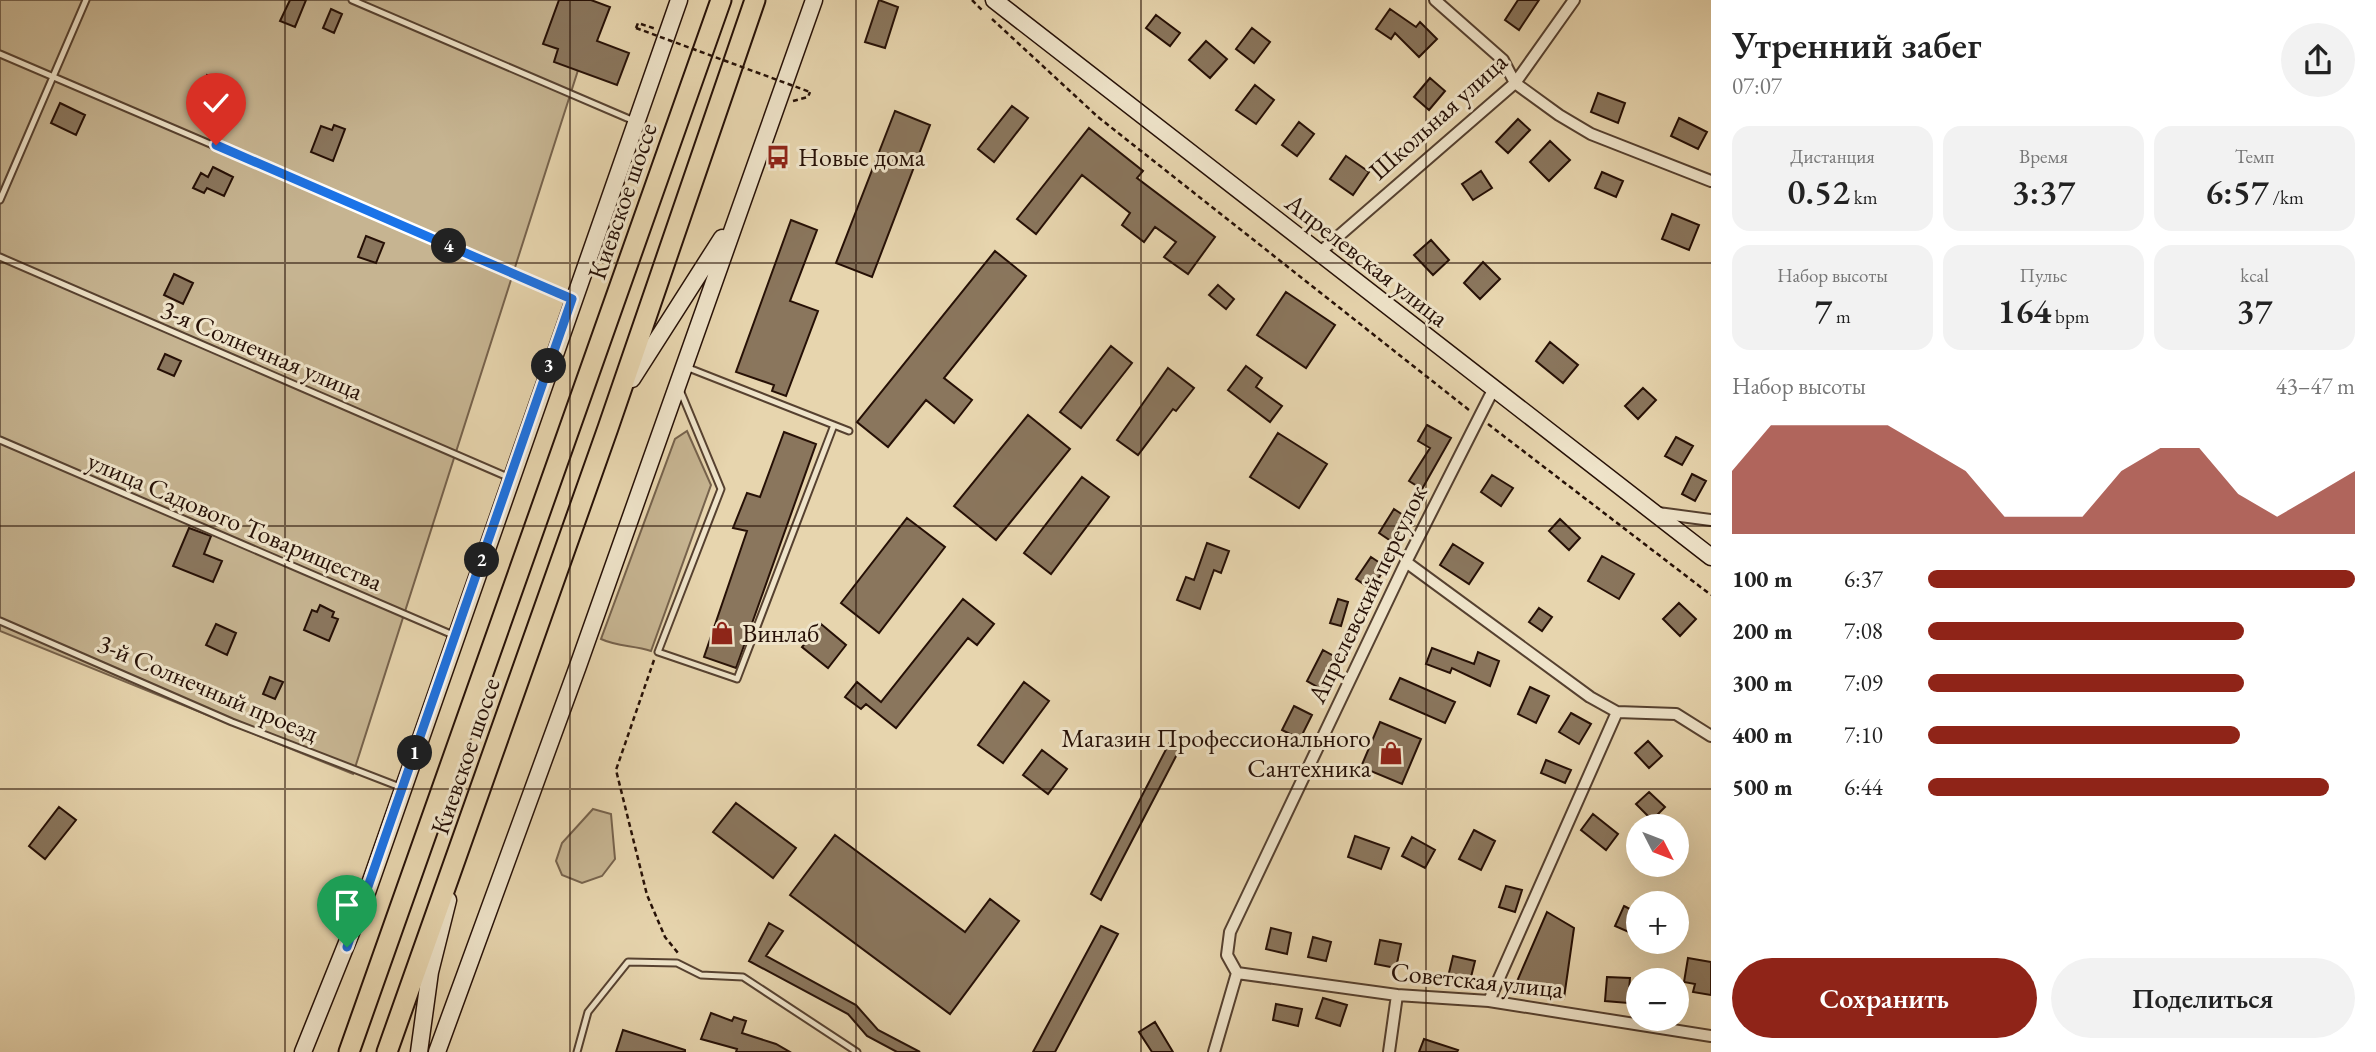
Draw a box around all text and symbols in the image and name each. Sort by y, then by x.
text: Утренний забег [1732,20,1982,69]
button: share [2281,23,2355,97]
street label: Школьная улица [1362,44,1515,187]
text: 07:07 [1732,71,1782,101]
pin [186,73,246,145]
icon: check [197,84,235,122]
street label: Киевское шоссе [579,118,665,284]
place label: Новые дома [798,140,926,174]
bus stop icon: Новые дома [764,143,792,171]
text: Дистанция [1790,144,1875,169]
text: Время [2019,144,2068,169]
text: Темп [2235,144,2274,169]
text: 0.52 [1788,169,1850,214]
text: 3:37 [2012,169,2075,214]
text: 6:57 [2205,169,2269,214]
street label: Апрелевская улица [1278,185,1456,335]
text: km [1850,185,1877,210]
text: /km [2269,185,2304,210]
pin: 4 [432,229,466,264]
text: 4 [443,233,454,258]
text: Набор высоты [1777,263,1888,288]
text: Пульс [2019,263,2068,288]
text: kcal [2240,263,2269,288]
text: 7 [1814,288,1832,333]
text: 164 [1997,288,2051,333]
text: 37 [2237,288,2272,333]
street label: 3-я Солнечная улица [156,292,369,408]
text: m [1832,304,1851,329]
text: bpm [2051,304,2090,329]
pin: 3 [532,348,566,384]
text: 3 [543,353,554,378]
text: Набор высоты [1732,371,1866,401]
text: 43–47 m [2276,371,2355,401]
street label: улица Садового Товарищества [82,443,388,599]
street label: Апрелевский переулок [1299,479,1435,710]
pin: 2 [464,542,500,578]
text: 2 [476,547,487,572]
text: 100 m [1732,564,1793,594]
text: 6:37 [1844,564,1883,594]
place label: Винлаб [742,616,819,650]
text: 200 m [1732,616,1793,646]
text: 7:08 [1844,616,1883,646]
shop icon: Винлаб [708,619,736,647]
street label: 3-й Солнечный проезд [93,626,324,750]
text: 300 m [1732,668,1793,698]
text: 7:09 [1844,668,1883,698]
street label: Киевское шоссе [422,673,508,839]
text: 400 m [1732,720,1793,750]
text: 7:10 [1844,720,1883,750]
place label: Магазин Профессионального Сантехника [1061,721,1372,785]
pin: 1 [398,736,432,770]
shop icon: Магазин Профессионального Сантехника [1377,739,1405,767]
text: 1 [409,740,420,765]
text: 500 m [1732,772,1793,802]
text: 6:44 [1844,772,1883,802]
north arrow [1626,814,1689,877]
map controls [1626,814,1689,1031]
pin [317,875,377,947]
icon: arrive [328,886,366,924]
button: + [1626,891,1689,954]
street label: Советская улица [1389,954,1566,1006]
button: Сохранить [1732,958,2037,1038]
button: Поделиться [2051,958,2355,1038]
button: − [1626,968,1689,1031]

